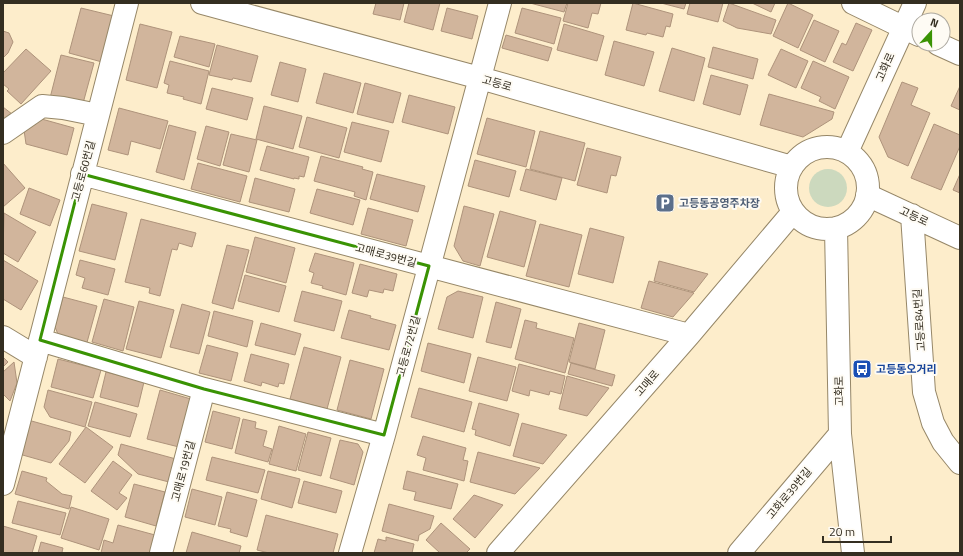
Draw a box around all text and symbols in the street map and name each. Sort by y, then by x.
north arrow [911,12,951,52]
text: N [928,14,941,31]
street label: 고화로 [872,50,898,84]
street label: 고등로 [480,71,514,95]
street label: 고등로60번길 [67,139,99,203]
parking icon: 고등동공영주차장 [654,192,676,214]
place label: 고등동공영주차장 [679,195,760,211]
street label: 고등로 [897,202,931,230]
street label: 고매로39번길 [354,239,418,271]
street label: 고등로84번길 [909,288,929,352]
street label: 고등로72번길 [392,314,424,378]
bus stop icon: 고등동오거리 [851,358,873,380]
place label: 고등동오거리 [876,361,937,377]
street label: 고매로 [631,366,663,400]
street label: 고화로 [831,376,847,406]
street label: 고매로19번길 [167,439,199,503]
street label: 고화로39번길 [763,464,815,522]
scale bar [823,518,891,544]
text: 20 m [829,522,855,541]

